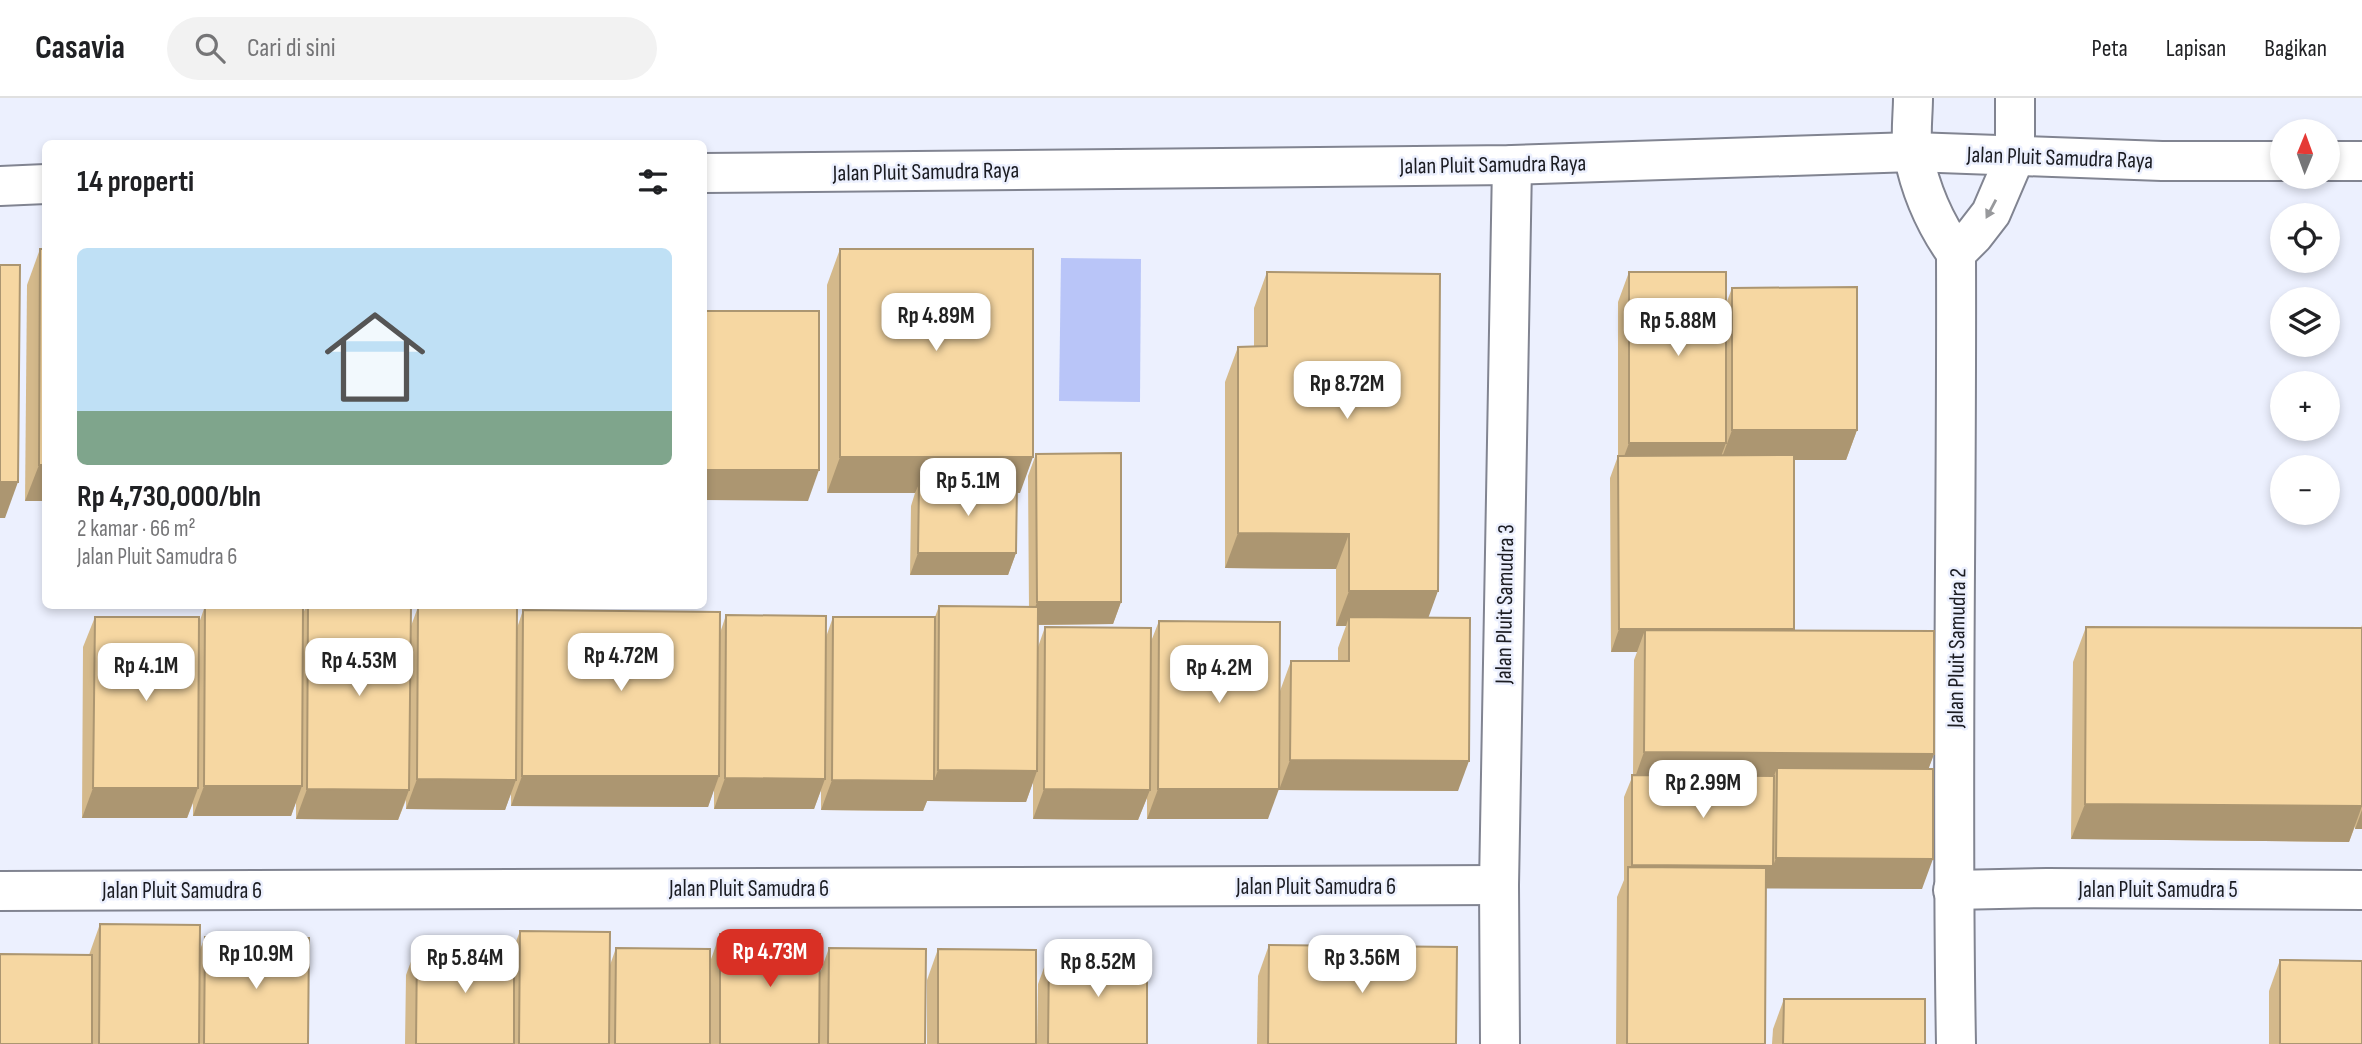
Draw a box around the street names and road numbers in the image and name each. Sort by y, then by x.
street label: Jalan Pluit Samudra Raya [1965,141,2154,175]
street label: Jalan Pluit Samudra Raya [1398,149,1587,181]
street label: Jalan Pluit Samudra Raya [831,156,1020,188]
street label: Jalan Pluit Samudra 3 [1490,524,1520,685]
street label: Jalan Pluit Samudra 2 [1942,568,1972,729]
street label: Jalan Pluit Samudra 6 [1235,873,1396,901]
street label: Jalan Pluit Samudra 6 [668,875,829,903]
street label: Jalan Pluit Samudra 5 [2077,876,2238,904]
street label: Jalan Pluit Samudra 6 [101,877,262,905]

